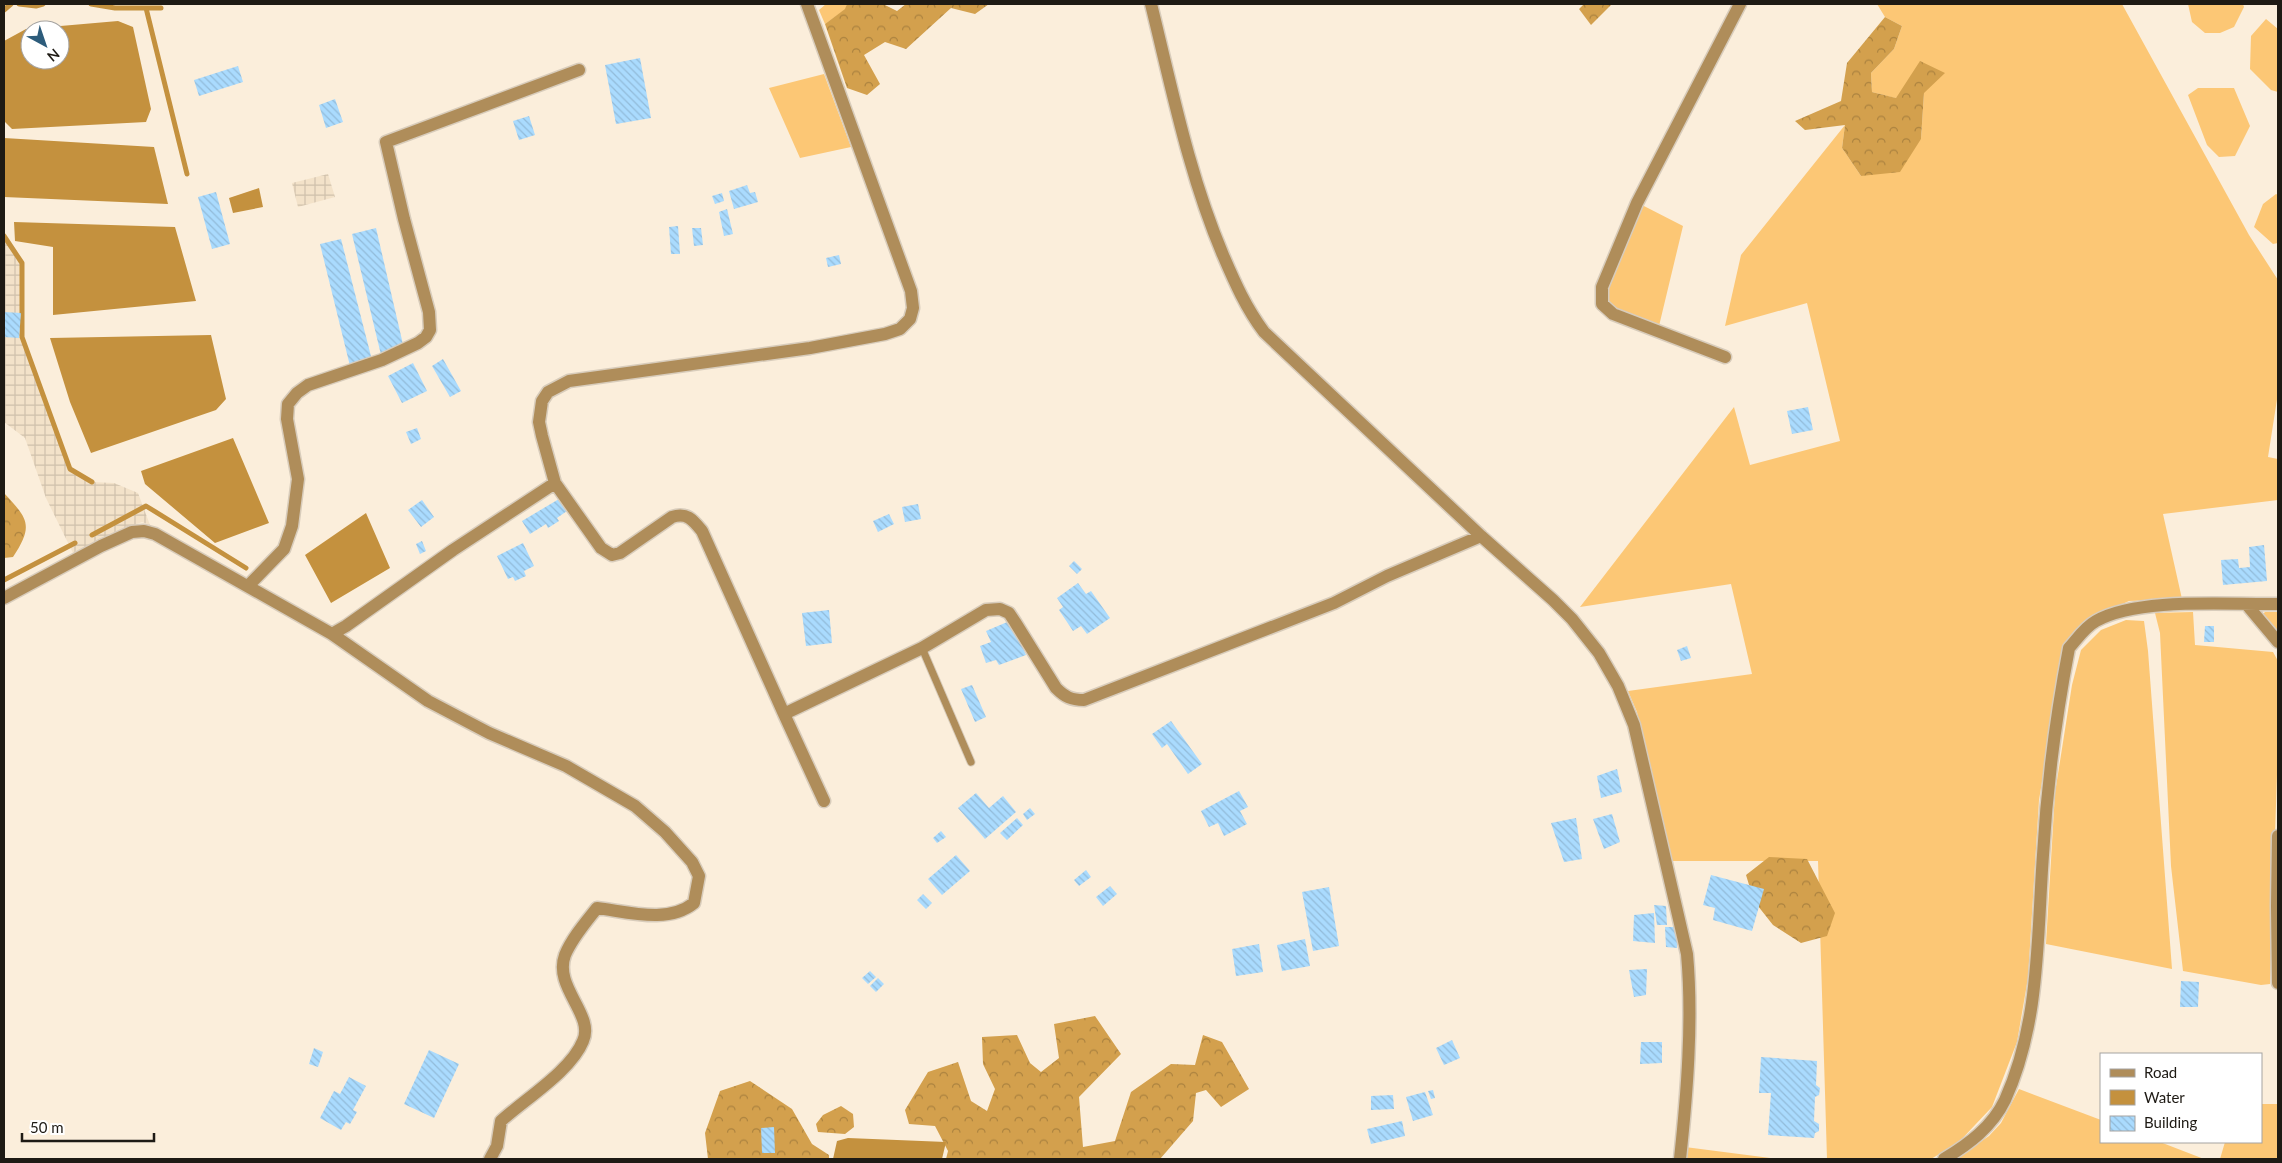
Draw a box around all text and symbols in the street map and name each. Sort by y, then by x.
north arrow [20,20,70,70]
text: N [44,45,63,65]
legend [2100,1053,2262,1143]
text: Road [2144,1063,2177,1081]
text: Water [2144,1088,2185,1106]
scale bar [22,1110,155,1142]
text: Building [2144,1113,2197,1131]
text: 50 m [30,1118,64,1136]

